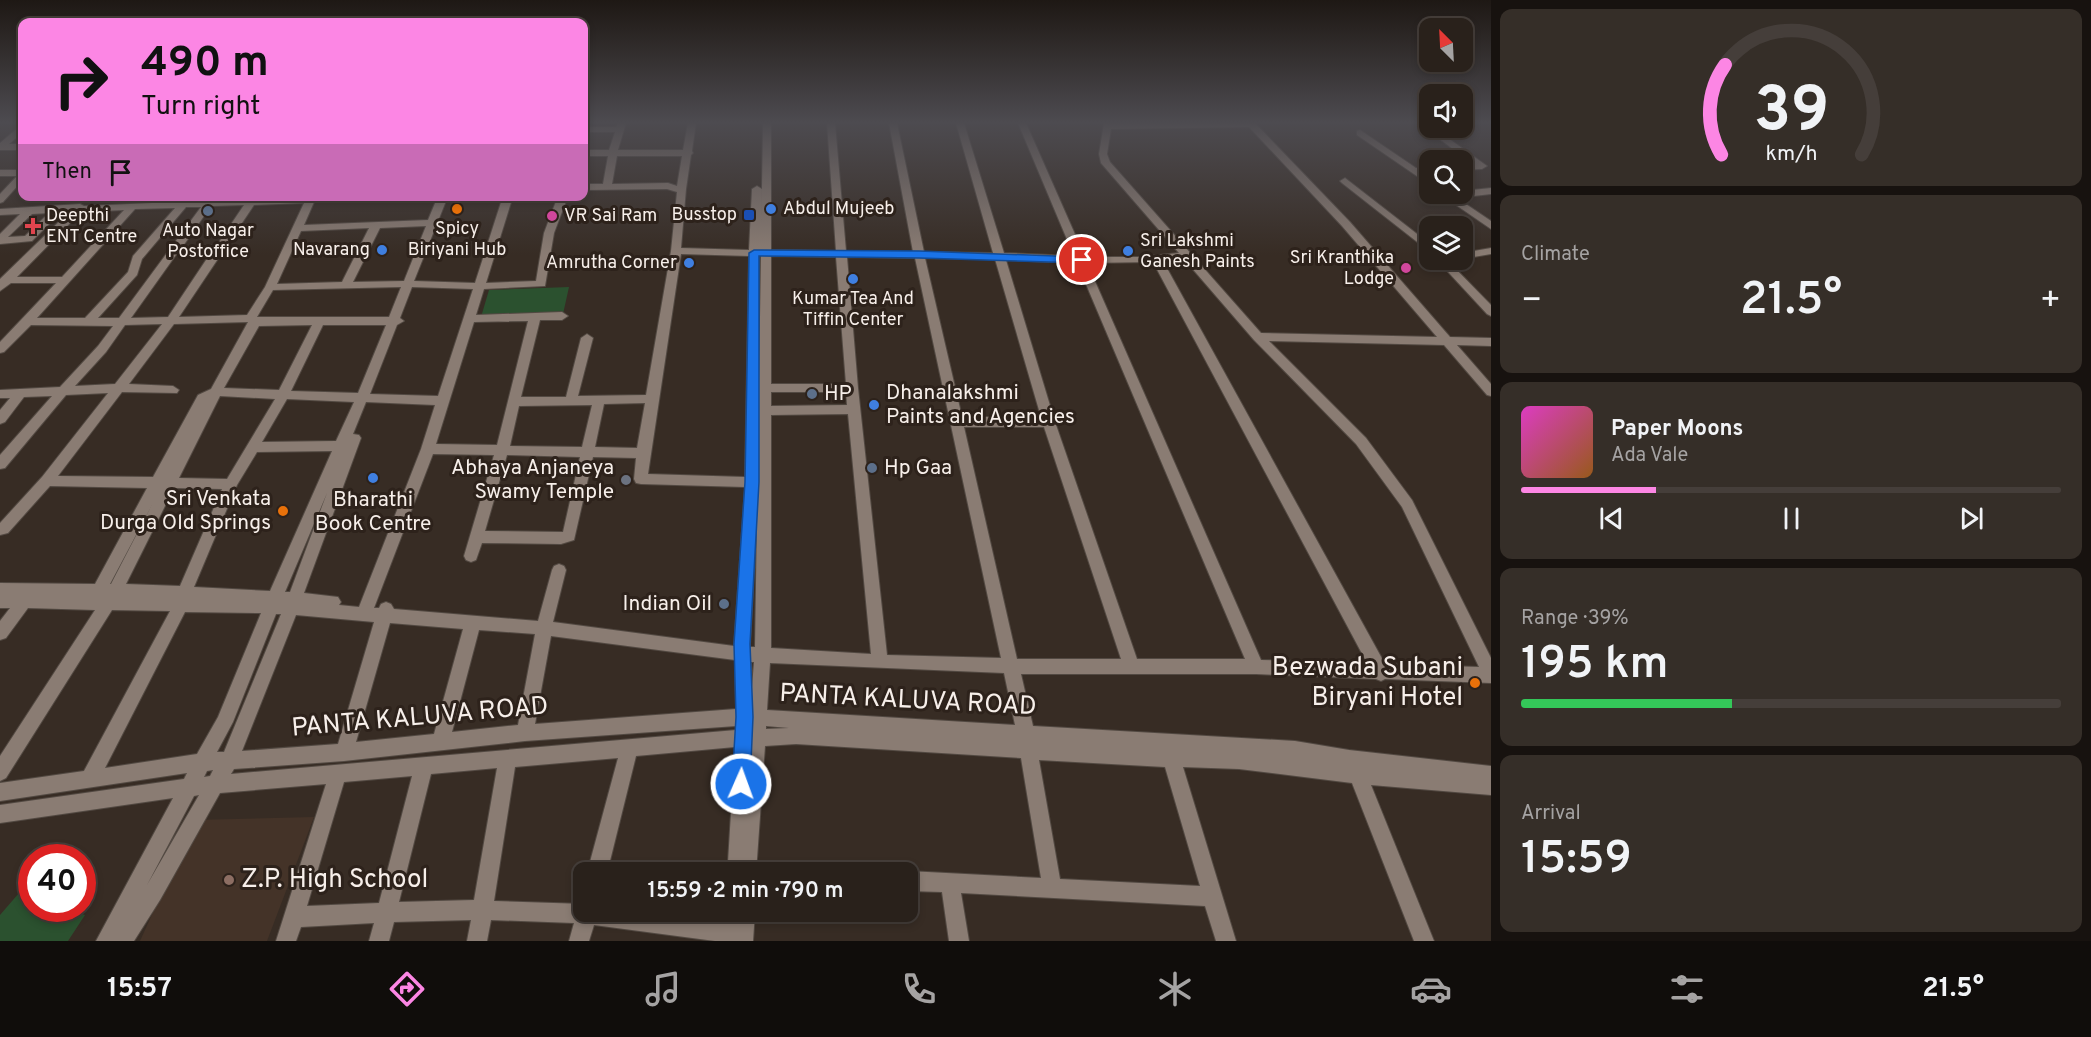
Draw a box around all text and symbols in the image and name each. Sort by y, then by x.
north arrow [1419,18,1473,72]
map controls [1419,18,1473,270]
text: 490 m [141,38,269,91]
icon: right [42,42,120,120]
text: 39 [1753,74,1829,153]
button: sound [1419,84,1473,138]
text: Turn right [141,90,260,124]
text: km/h [1765,141,1817,168]
button: search [1419,150,1473,204]
icon: arrive [104,156,137,189]
text: Then [42,159,92,186]
place label: Abdul Mujeeb [783,198,894,221]
marker: Spicy Biriyani Hub [450,202,464,216]
marker: Abdul Mujeeb [764,202,778,216]
marker: Auto Nagar Postoffice [201,204,215,218]
place label: Busstop [672,204,737,227]
place label: Deepthi ENT Centre [46,205,137,249]
place label: VR Sai Ram [564,205,657,228]
marker: Busstop [742,208,756,222]
marker: VR Sai Ram [545,209,559,223]
button: layers [1419,216,1473,270]
marker: Deepthi ENT Centre [24,217,42,235]
place label: Spicy Biriyani Hub [408,218,506,262]
place label: Auto Nagar Postoffice [162,220,254,264]
place label: Sri Lakshmi Ganesh Paints [1140,230,1255,274]
pin [1056,234,1107,285]
place label: Navarang [293,239,370,262]
text: Climate [1521,242,1590,268]
marker: Navarang [375,243,389,257]
icon: arrive [1065,243,1098,276]
marker: Sri Lakshmi Ganesh Paints [1121,244,1135,258]
place label: Sri Kranthika Lodge [1290,247,1394,291]
place label: Amrutha Corner [546,252,677,275]
marker: Amrutha Corner [682,256,696,270]
marker: Sri Kranthika Lodge [1399,261,1413,275]
marker: Kumar Tea And Tiffin Center [846,272,860,286]
text: 21.5° [1740,273,1842,330]
text: − [1521,281,1542,323]
text: + [2040,281,2061,323]
place label: Kumar Tea And Tiffin Center [792,288,914,332]
place label: Dhanalakshmi Paints and Agencies [886,380,1075,431]
place label: HP [824,381,852,408]
marker: HP [805,387,819,401]
marker: Dhanalakshmi Paints and Agencies [867,398,881,412]
text: Paper Moons [1611,416,1743,443]
text: Ada Vale [1611,443,1688,469]
place label: Abhaya Anjaneya Swamy Temple [451,455,614,506]
place label: Hp Gaa [884,455,952,482]
marker: Hp Gaa [865,461,879,475]
marker: Bharathi Book Centre [366,471,380,485]
marker: Abhaya Anjaneya Swamy Temple [619,473,633,487]
place label: Sri Venkata Durga Old Springs [100,486,271,537]
place label: Bharathi Book Centre [315,487,431,538]
icon: previous [1595,502,1628,535]
icon: pause [1775,502,1808,535]
icon: next [1955,502,1988,535]
marker: Sri Venkata Durga Old Springs [276,504,290,518]
place label: Indian Oil [623,591,712,618]
marker: Indian Oil [717,597,731,611]
text: Range · 39% [1521,606,1629,632]
text: 195 km [1521,637,1669,694]
place label: Bezwada Subani Biryani Hotel [1272,652,1463,715]
marker: Bezwada Subani Biryani Hotel [1468,676,1482,690]
street label: PANTA KALUVA ROAD [778,678,1038,724]
street label: PANTA KALUVA ROAD [290,690,550,746]
position arrow [709,752,773,816]
text: Arrival [1521,801,1581,827]
text: 15:59 [1521,832,1632,889]
speed limit sign: 40 [18,844,96,922]
place label: Z.P. High School [241,864,428,897]
marker: Z.P. High School [222,873,236,887]
text: 15:59 · 2 min · 790 m [647,878,844,905]
icon: directions [386,968,428,1010]
icon: music [642,968,684,1010]
icon: phone [898,968,940,1010]
icon: climate [1154,968,1196,1010]
icon: car [1410,968,1452,1010]
icon: filters [1666,968,1708,1010]
text: 15:57 [107,972,172,1006]
text: 21.5° [1922,972,1984,1006]

